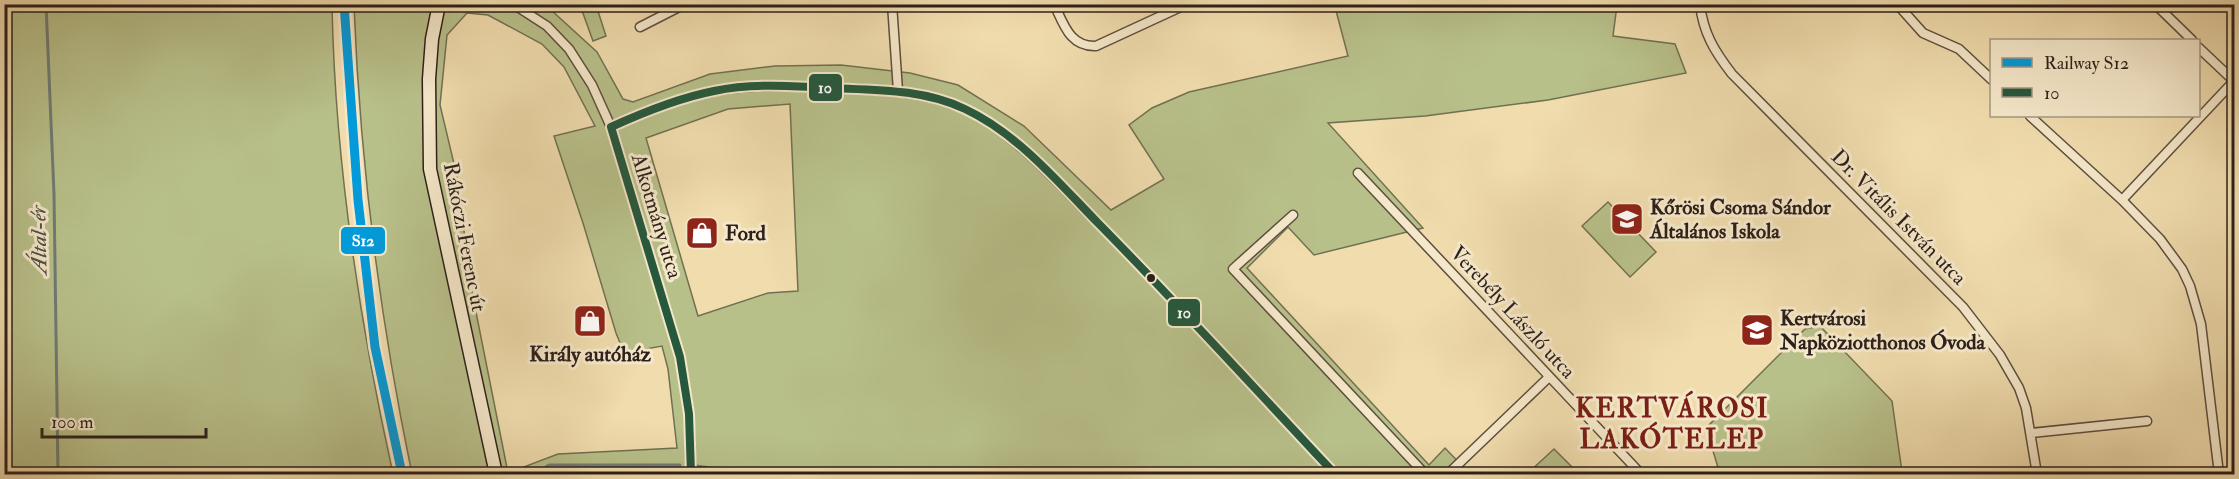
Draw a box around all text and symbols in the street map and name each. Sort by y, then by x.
legend [1990,39,2200,117]
text: Railway S12 [2044,52,2129,75]
line badge: 10 [808,73,843,102]
text: 10 [818,78,832,98]
text: 10 [2044,82,2060,105]
street label: Dr. Vitális István utca [1825,144,1973,291]
street label: Alkotmány utca [624,149,688,282]
street label: Rákóczi Ferenc út [437,160,492,314]
place label: Kőrösi Csoma Sándor Általános Iskola [1649,194,1832,245]
school or university icon: Kőrösi Csoma Sándor Általános Iskola [1609,201,1645,237]
water label: Által-ér [23,204,54,277]
shop icon: Ford [684,215,720,251]
place label: Ford [725,220,766,247]
line badge: S12 [340,226,386,255]
text: S12 [352,231,374,251]
street label: Verebély László utca [1444,240,1581,385]
unlabelled marker [1145,272,1157,284]
line badge: 10 [1167,298,1201,327]
shop icon: Király autóház [572,303,608,339]
text: 10 [1177,303,1191,323]
place label: Kertvárosi Napköziotthonos Óvoda [1779,305,1987,356]
school or university icon: Kertvárosi Napköziotthonos Óvoda [1739,312,1775,348]
place label: Király autóház [529,341,652,368]
district label: KERTVÁROSI LAKÓTELEP [1575,390,1769,456]
scale bar [42,401,206,439]
text: 100 m [51,411,94,434]

